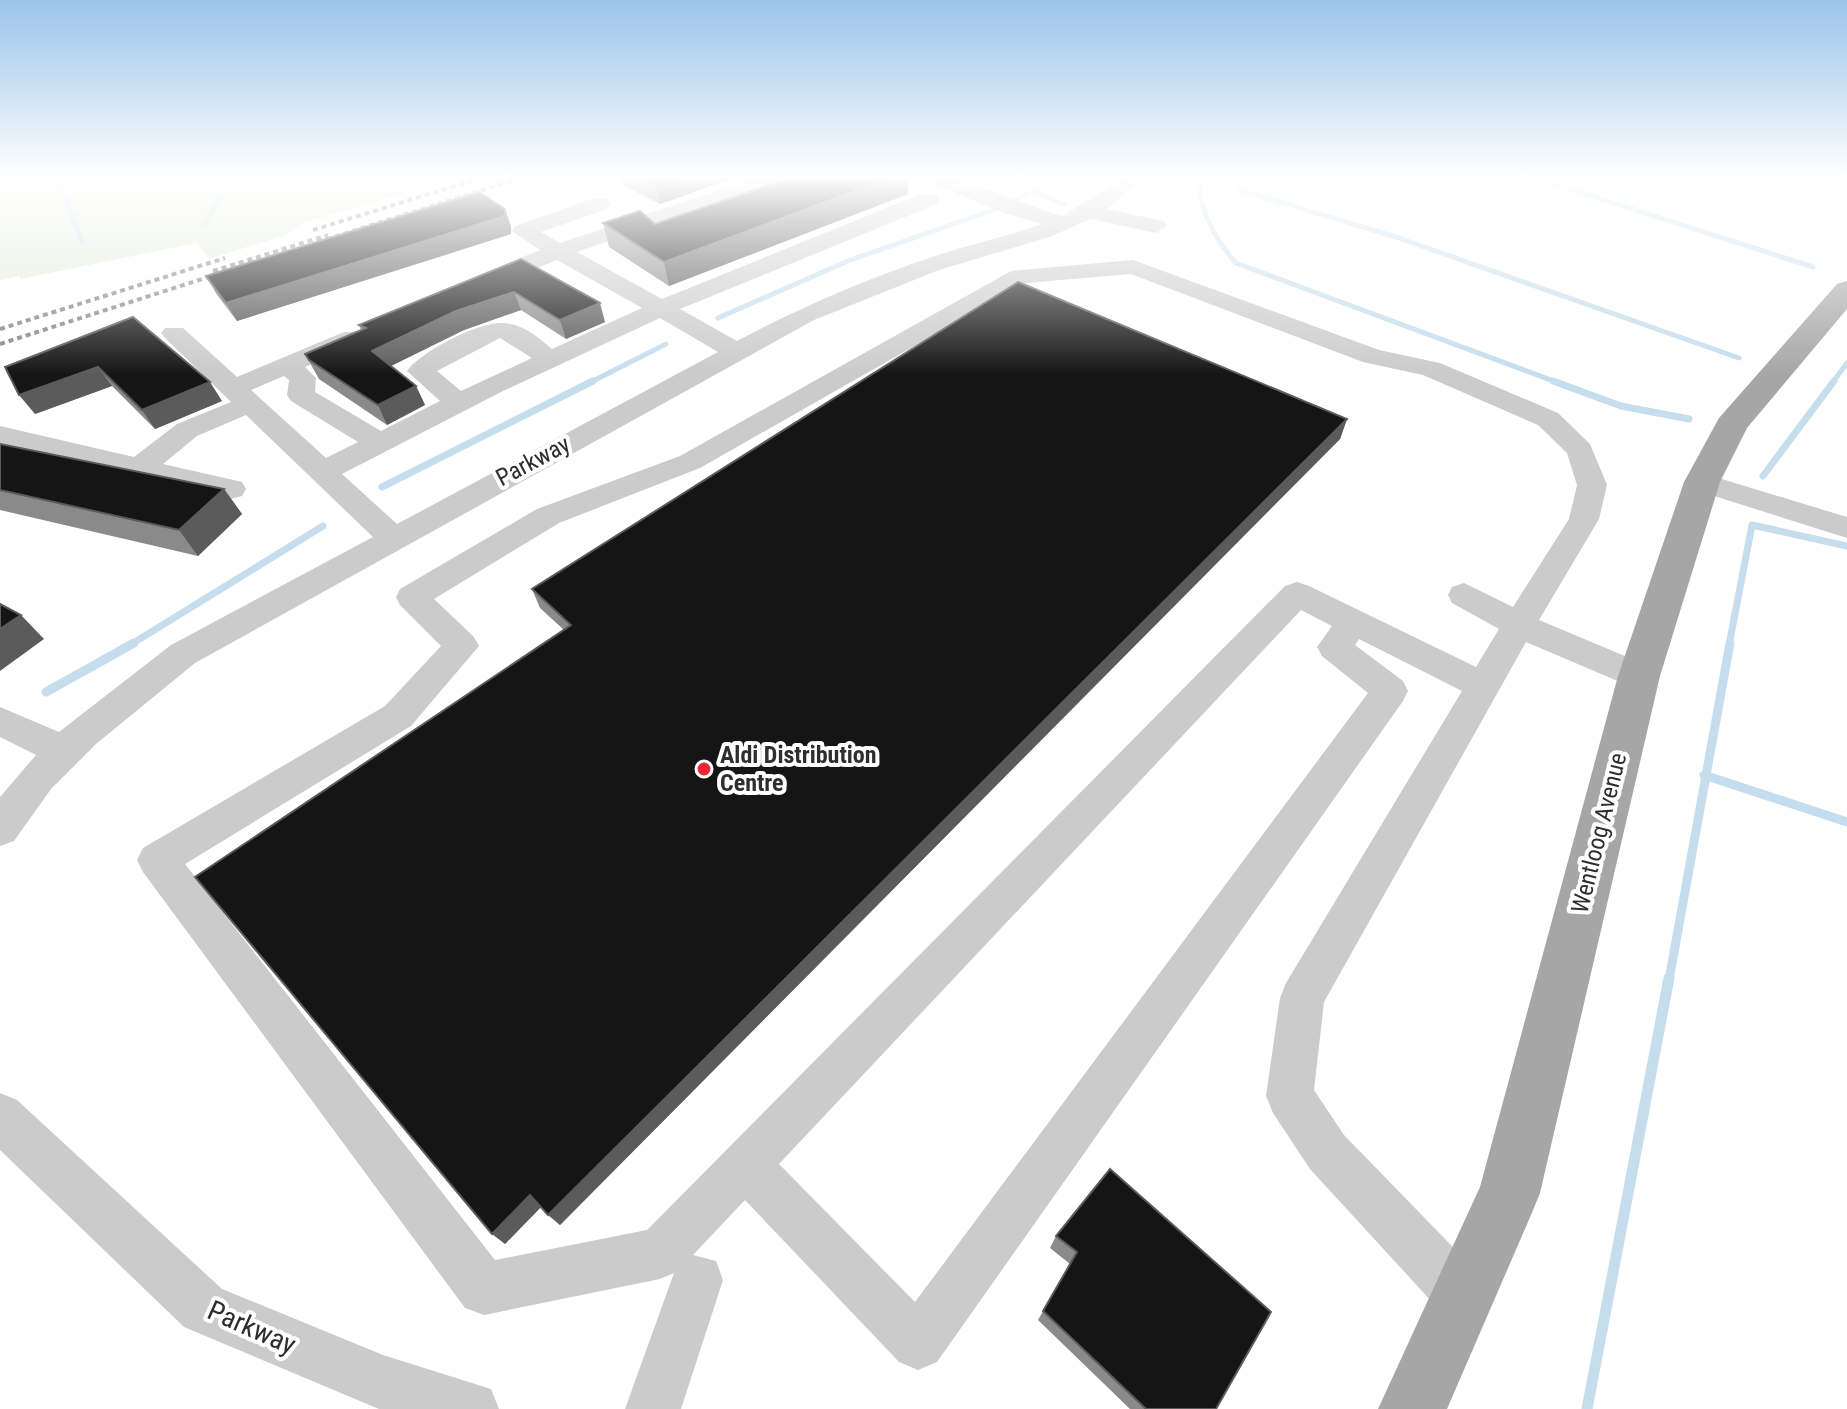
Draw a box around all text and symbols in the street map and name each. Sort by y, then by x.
street label: Parkway [491,430,575,492]
place label: Aldi Distribution Centre [720,741,877,797]
street label: Wentloog Avenue [1566,750,1632,916]
marker: Aldi Distribution Centre [695,760,713,778]
street label: Parkway [203,1293,301,1362]

